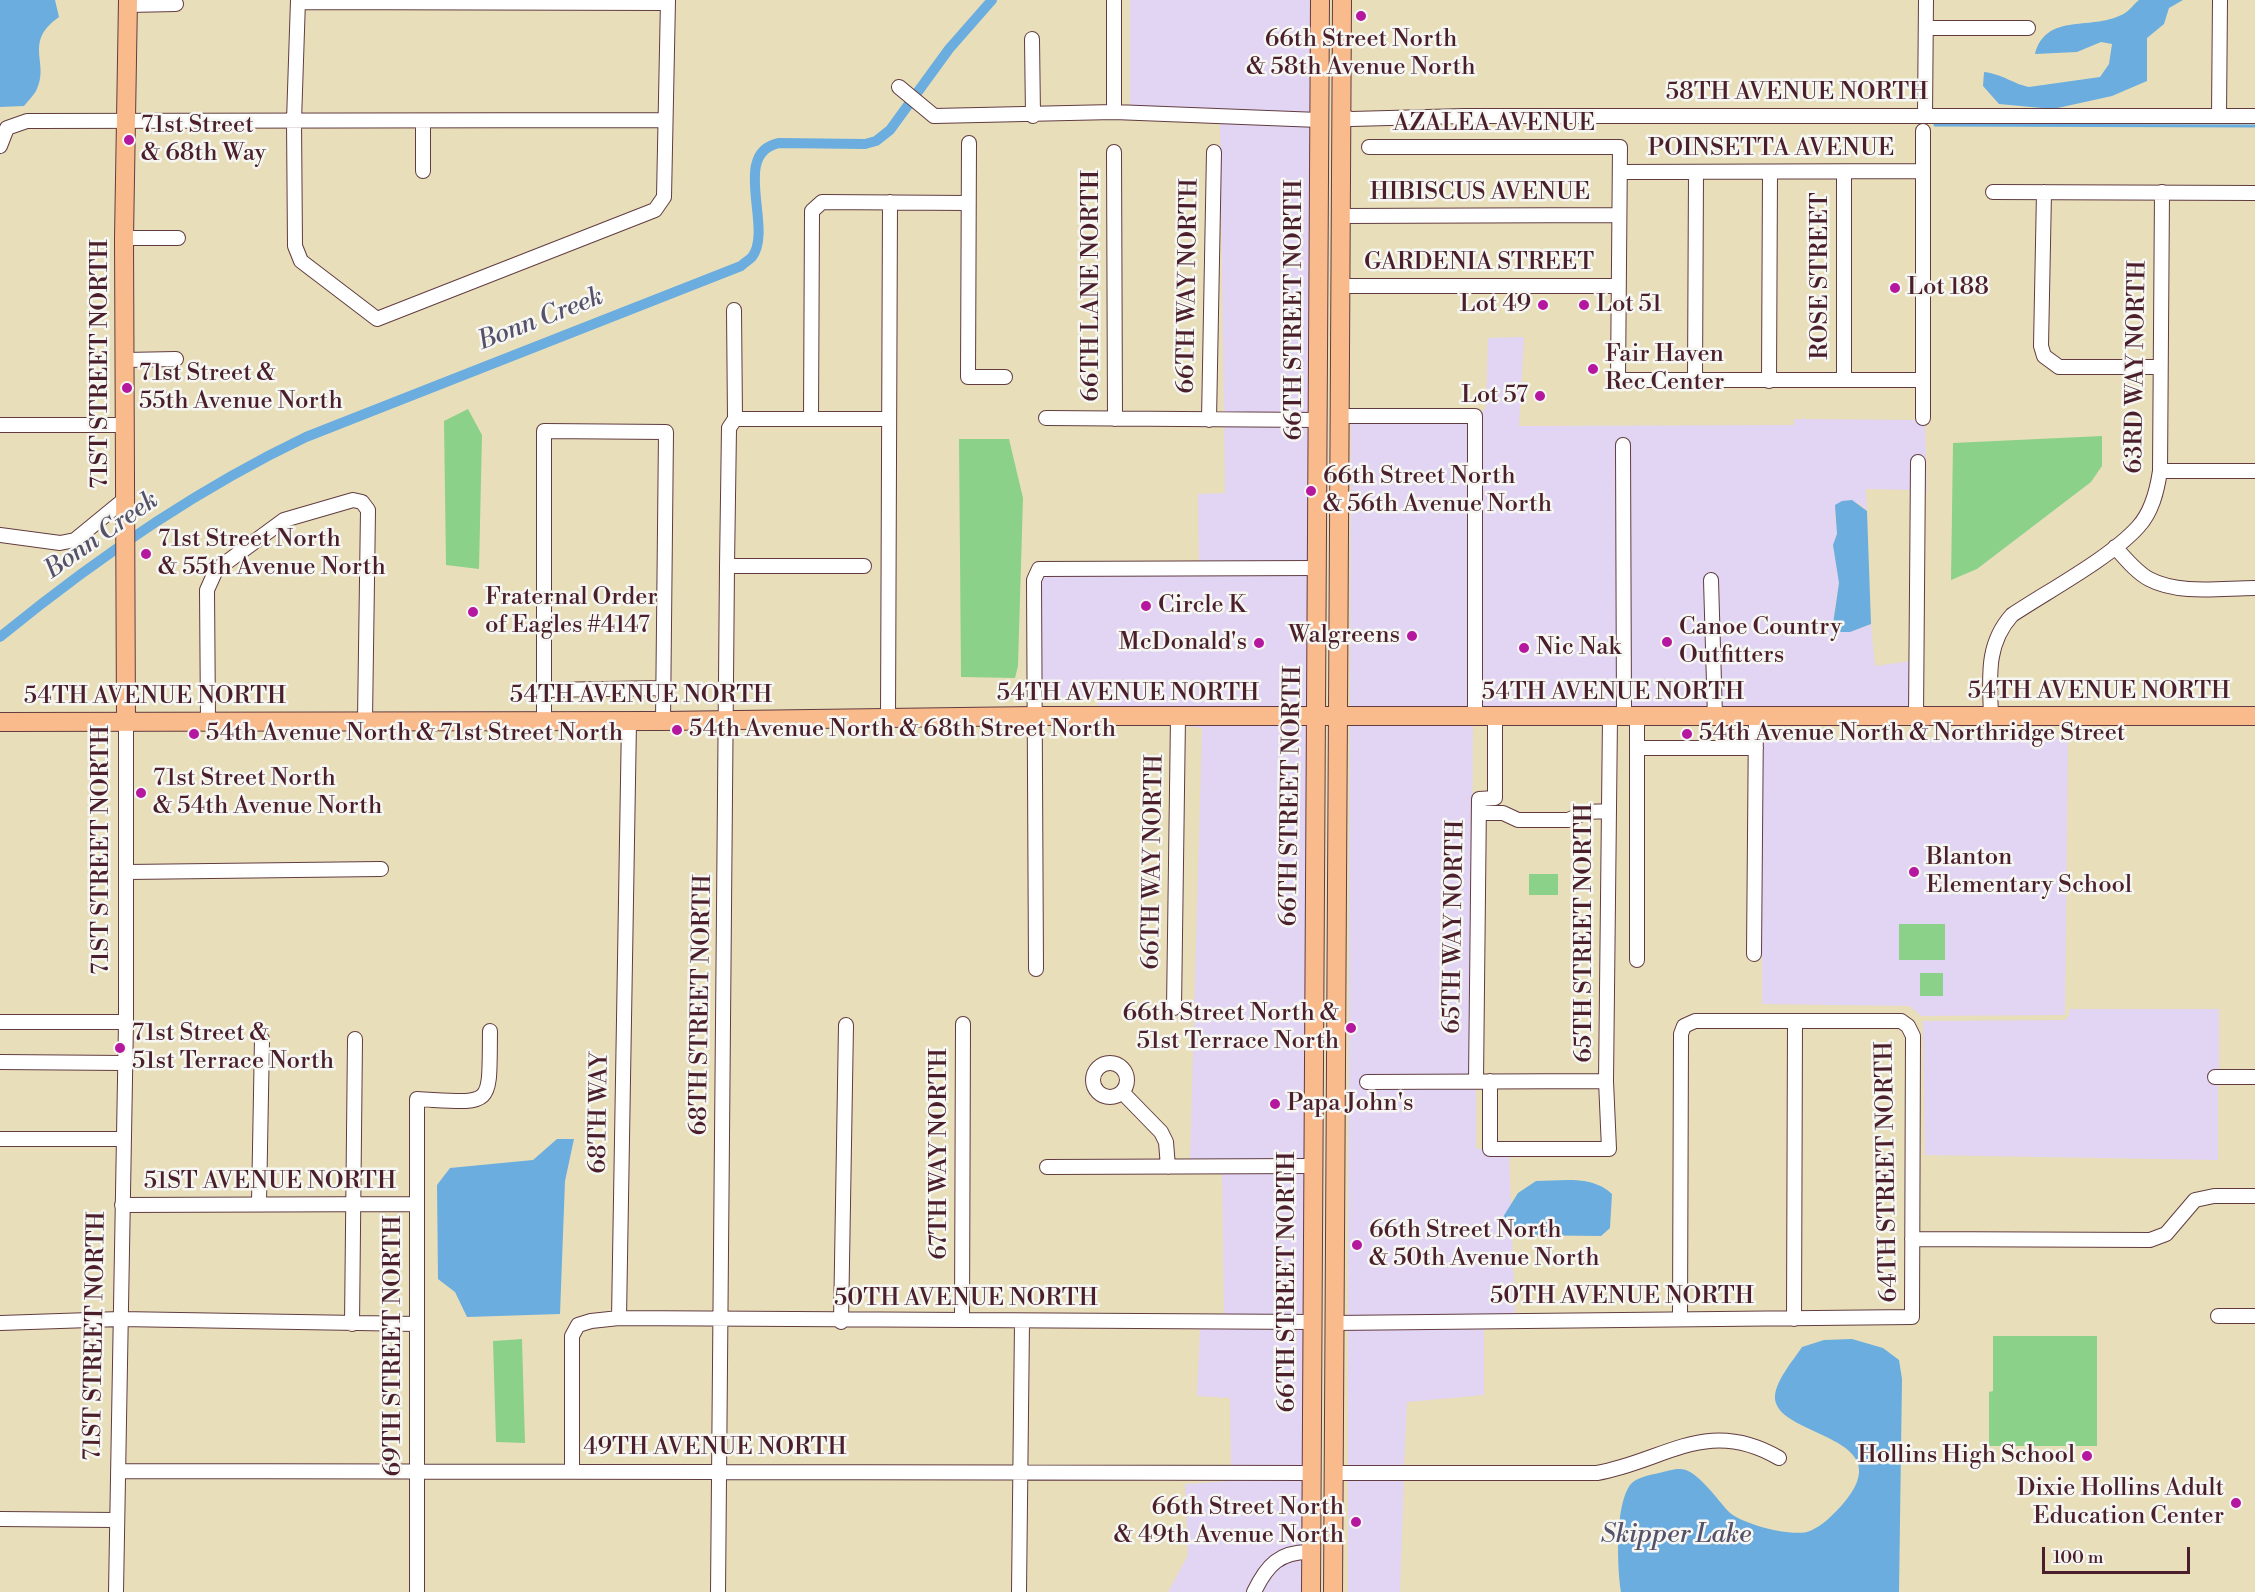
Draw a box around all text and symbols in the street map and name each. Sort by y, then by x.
marker: 66th Street North & 58th Avenue North [1354,9,1368,23]
place label: 66th Street North & 58th Avenue North [1246,26,1476,82]
street label: 58TH AVENUE NORTH [1666,79,1928,107]
street label: AZALEA AVENUE [1393,110,1595,138]
place label: 71st Street & 68th Way [141,112,266,168]
marker: 71st Street & 68th Way [122,133,136,147]
street label: POINSETTA AVENUE [1648,135,1894,163]
street label: 66TH LANE NORTH [1078,170,1106,402]
street label: 66TH WAY NORTH [1173,178,1205,394]
street label: HIBISCUS AVENUE [1370,179,1590,207]
street label: 66TH STREET NORTH [1281,180,1309,440]
street label: ROSE STREET [1807,192,1835,360]
street label: 71ST STREET NORTH [87,239,115,489]
street label: GARDENIA STREET [1364,249,1594,277]
street label: 63RD WAY NORTH [2121,260,2153,474]
place label: Lot 188 [1907,274,1989,302]
marker: Lot 188 [1888,281,1902,295]
water label: Bonn Creek [474,282,608,358]
place label: Lot 49 [1460,291,1531,319]
place label: Lot 51 [1596,291,1662,319]
marker: Lot 49 [1536,298,1550,312]
marker: Lot 51 [1577,298,1591,312]
place label: Fair Haven Rec Center [1605,341,1724,397]
place label: 71st Street & 55th Avenue North [139,360,343,416]
marker: Fair Haven Rec Center [1586,362,1600,376]
marker: 71st Street & 55th Avenue North [120,381,134,395]
place label: Lot 57 [1461,382,1528,410]
marker: Lot 57 [1533,389,1547,403]
place label: 66th Street North & 56th Avenue North [1323,463,1552,519]
marker: 66th Street North & 56th Avenue North [1304,484,1318,498]
water label: Bonn Creek [39,485,165,587]
place label: 71st Street North & 55th Avenue North [158,526,386,582]
marker: 71st Street North & 55th Avenue North [139,547,153,561]
place label: Fraternal Order of Eagles #4147 [485,584,658,640]
place label: Circle K [1158,592,1246,620]
marker: Circle K [1139,599,1153,613]
marker: Fraternal Order of Eagles #4147 [466,605,480,619]
place label: Canoe Country Outfitters [1679,614,1842,670]
place label: Walgreens [1288,622,1400,650]
place label: McDonald's [1118,629,1247,657]
marker: Walgreens [1405,629,1419,643]
place label: Nic Nak [1536,634,1621,662]
marker: Canoe Country Outfitters [1660,635,1674,649]
marker: McDonald's [1252,636,1266,650]
marker: Nic Nak [1517,641,1531,655]
street label: 66TH STREET NORTH [1275,665,1309,927]
street label: 54TH AVENUE NORTH [1968,678,2230,706]
street label: 54TH AVENUE NORTH [1482,679,1744,707]
street label: 54TH AVENUE NORTH [997,680,1259,708]
street label: 54TH AVENUE NORTH [510,682,772,710]
street label: 54TH AVENUE NORTH [24,683,286,711]
place label: 54th Avenue North & 68th Street North [689,716,1116,744]
place label: 54th Avenue North & 71st Street North [206,720,623,748]
place label: 54th Avenue North & Northridge Street [1699,720,2125,748]
marker: 54th Avenue North & 68th Street North [670,723,684,737]
street label: 71ST STREET NORTH [88,725,116,975]
marker: 54th Avenue North & 71st Street North [187,727,201,741]
marker: 54th Avenue North & Northridge Street [1680,727,1694,741]
street label: 66TH WAY NORTH [1138,754,1170,970]
place label: 71st Street North & 54th Avenue North [153,765,382,821]
marker: 71st Street North & 54th Avenue North [134,786,148,800]
street label: 65TH STREET NORTH [1571,803,1599,1063]
street label: 65TH WAY NORTH [1439,820,1471,1034]
place label: Blanton Elementary School [1926,844,2132,900]
marker: Blanton Elementary School [1907,865,1921,879]
street label: 68TH STREET NORTH [685,874,719,1136]
place label: 66th Street North & 51st Terrace North [1122,1000,1339,1056]
place label: 71st Street & 51st Terrace North [132,1020,334,1076]
marker: 66th Street North & 51st Terrace North [1344,1021,1358,1035]
marker: 71st Street & 51st Terrace North [113,1041,127,1055]
street label: 64TH STREET NORTH [1871,1041,1905,1303]
street label: 67TH WAY NORTH [926,1048,954,1260]
street label: 68TH WAY [585,1052,615,1174]
place label: Papa John's [1287,1090,1414,1118]
marker: Papa John's [1268,1097,1282,1111]
street label: 66TH STREET NORTH [1274,1152,1302,1412]
street label: 51ST AVENUE NORTH [144,1168,396,1196]
street label: 71ST STREET NORTH [79,1211,113,1461]
street label: 69TH STREET NORTH [380,1216,408,1476]
place label: 66th Street North & 50th Avenue North [1369,1217,1600,1273]
marker: 66th Street North & 50th Avenue North [1350,1238,1364,1252]
street label: 50TH AVENUE NORTH [1490,1283,1754,1311]
street label: 50TH AVENUE NORTH [834,1285,1098,1313]
street label: 49TH AVENUE NORTH [583,1434,847,1462]
place label: Hollins High School [1857,1442,2075,1470]
marker: Hollins High School [2080,1449,2094,1463]
place label: Dixie Hollins Adult Education Center [2017,1475,2224,1531]
place label: 66th Street North & 49th Avenue North [1114,1494,1344,1550]
marker: Dixie Hollins Adult Education Center [2229,1496,2243,1510]
marker: 66th Street North & 49th Avenue North [1349,1515,1363,1529]
water label: Skipper Lake [1601,1520,1751,1552]
scale bar [2045,1535,2194,1573]
text: 100 m [2053,1546,2104,1569]

